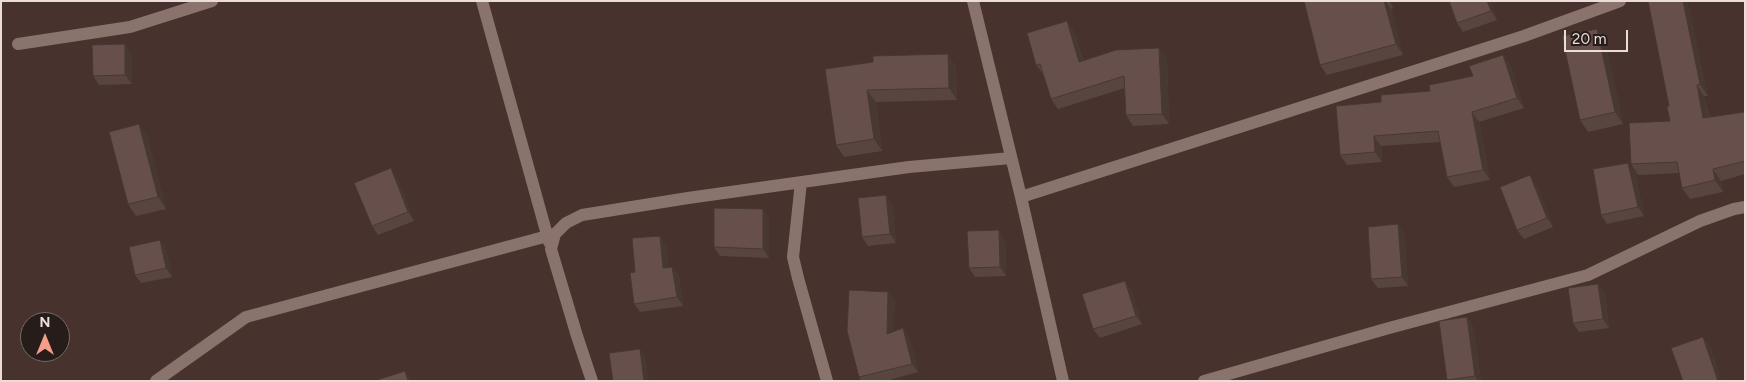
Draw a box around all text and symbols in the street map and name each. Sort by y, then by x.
scale bar [1566,20,1630,52]
text: 20 m [1572,30,1606,48]
north arrow [20,312,70,362]
text: N [40,314,50,331]

